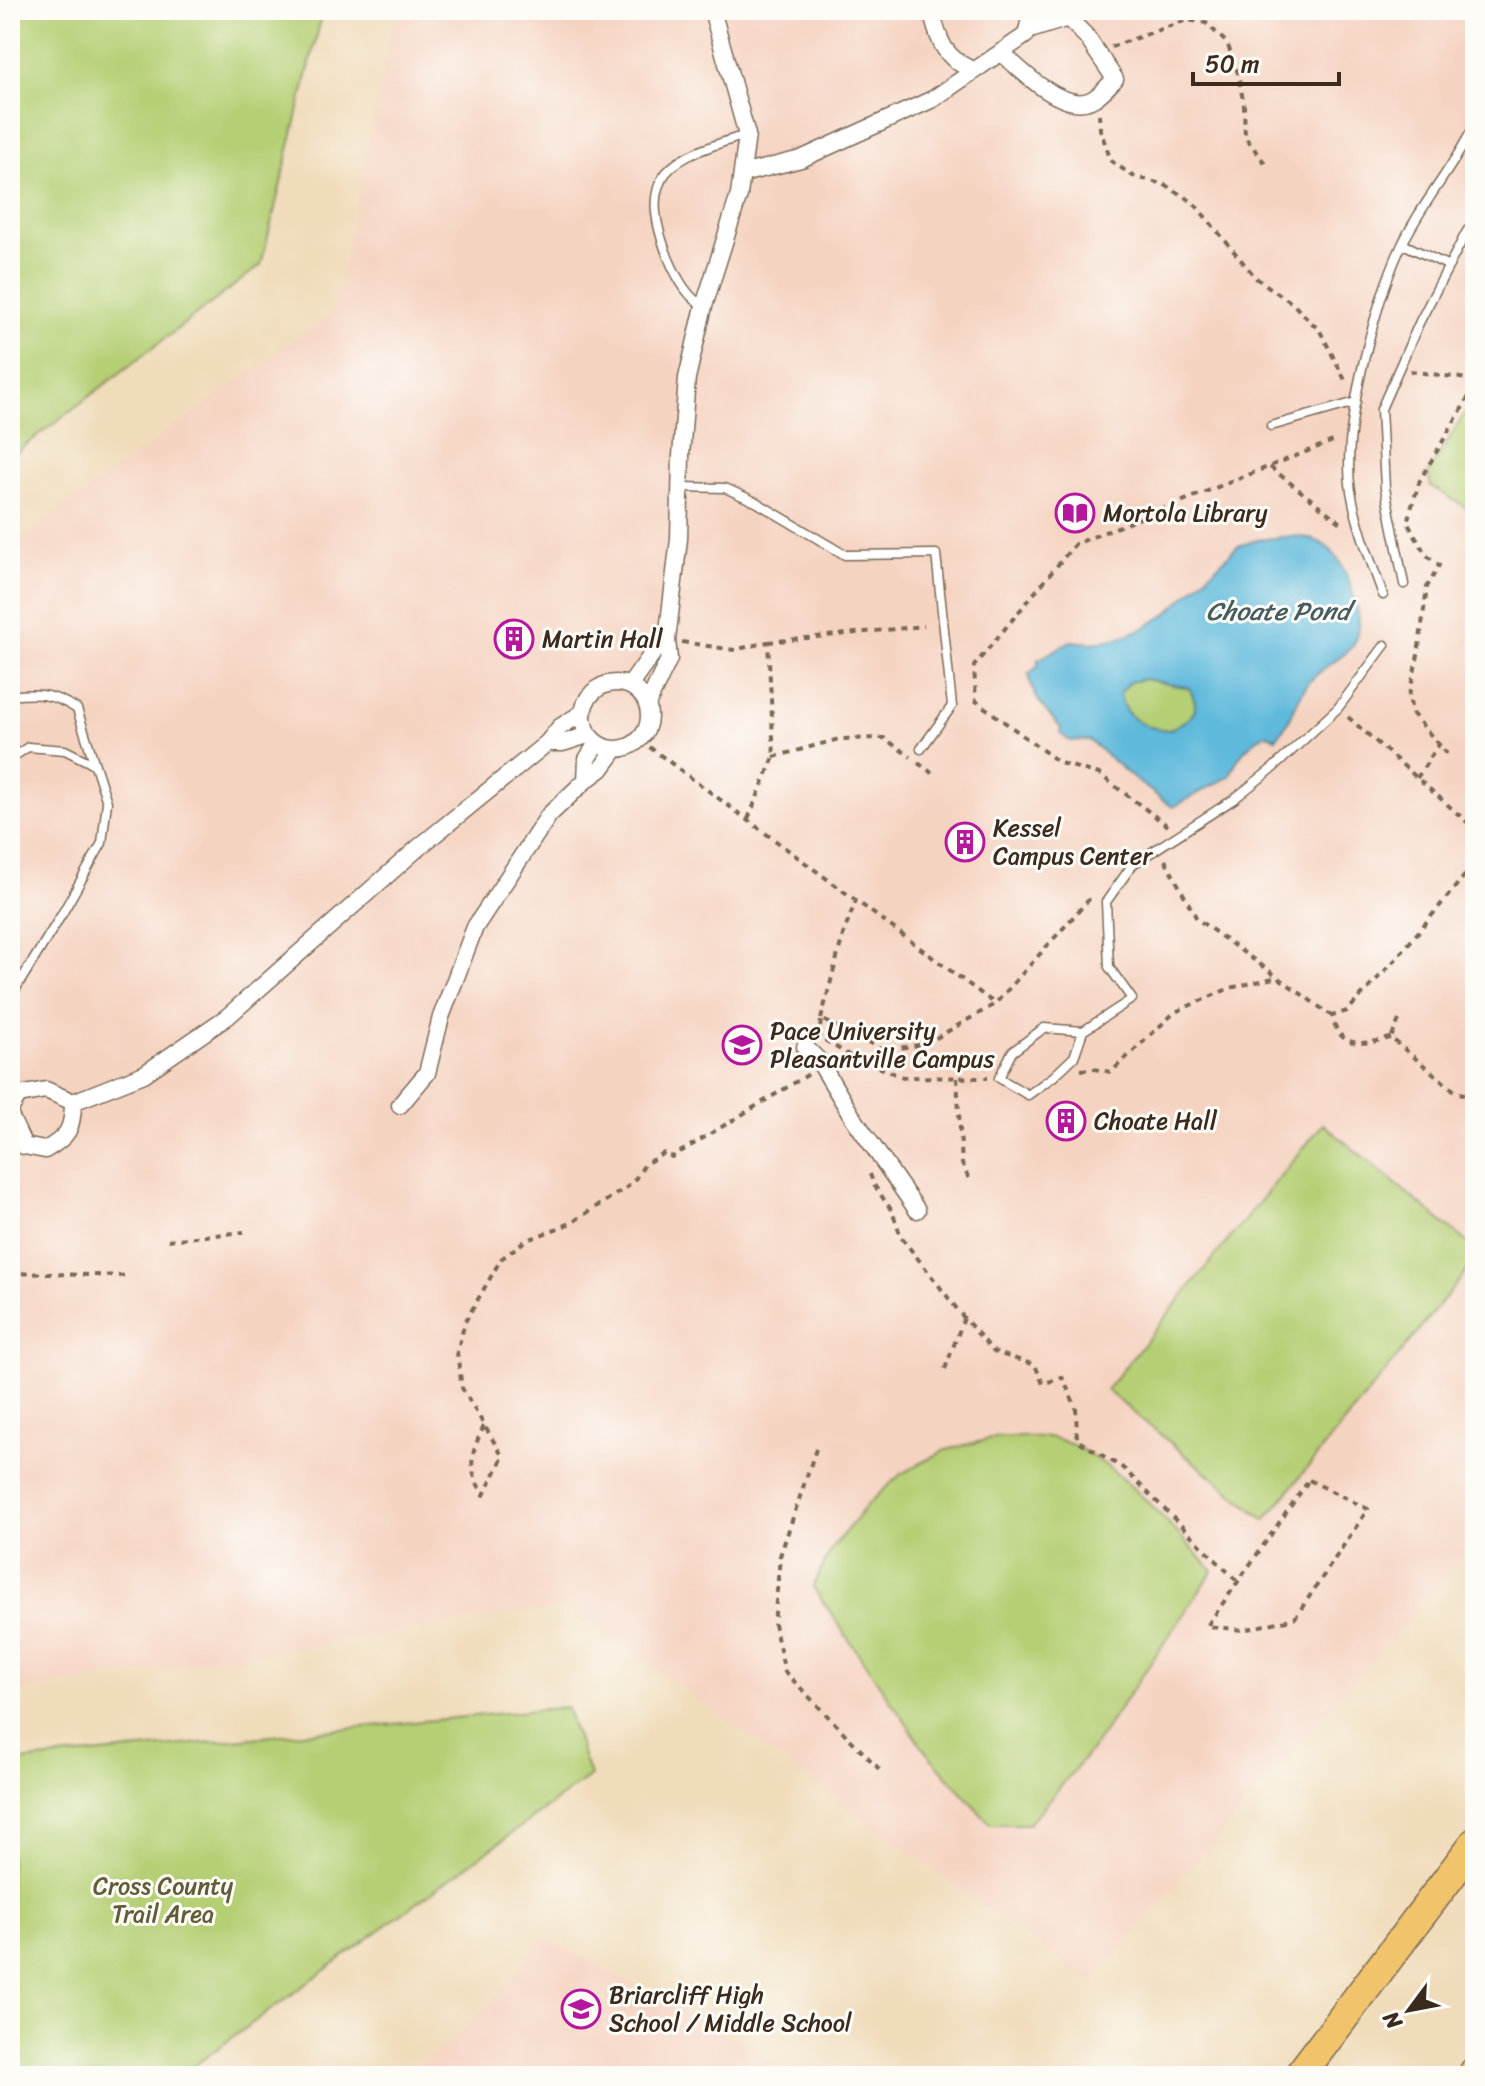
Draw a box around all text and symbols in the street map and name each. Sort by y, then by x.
scale bar [1193,36,1339,86]
text: 50 m [1205,43,1260,85]
library icon: Mortola Library [1054,492,1096,534]
place label: Mortola Library [1103,492,1268,534]
water label: Choate Pond [1206,588,1357,634]
building icon: Martin Hall [493,618,535,660]
place label: Martin Hall [542,618,664,660]
place label: Kessel Campus Center [993,807,1153,877]
building icon: Kessel Campus Center [944,821,986,863]
place label: Pace University Pleasantville Campus [770,1010,995,1080]
school or university icon: Pace University Pleasantville Campus [721,1024,763,1066]
building icon: Choate Hall [1045,1100,1087,1142]
place label: Choate Hall [1094,1100,1218,1142]
park label: Cross County Trail Area [93,1865,234,1935]
north arrow [1369,1970,1449,2050]
place label: Briarcliff High School / Middle School [609,1974,853,2044]
school or university icon: Briarcliff High School / Middle School [560,1988,602,2030]
text: N [1371,2003,1414,2038]

